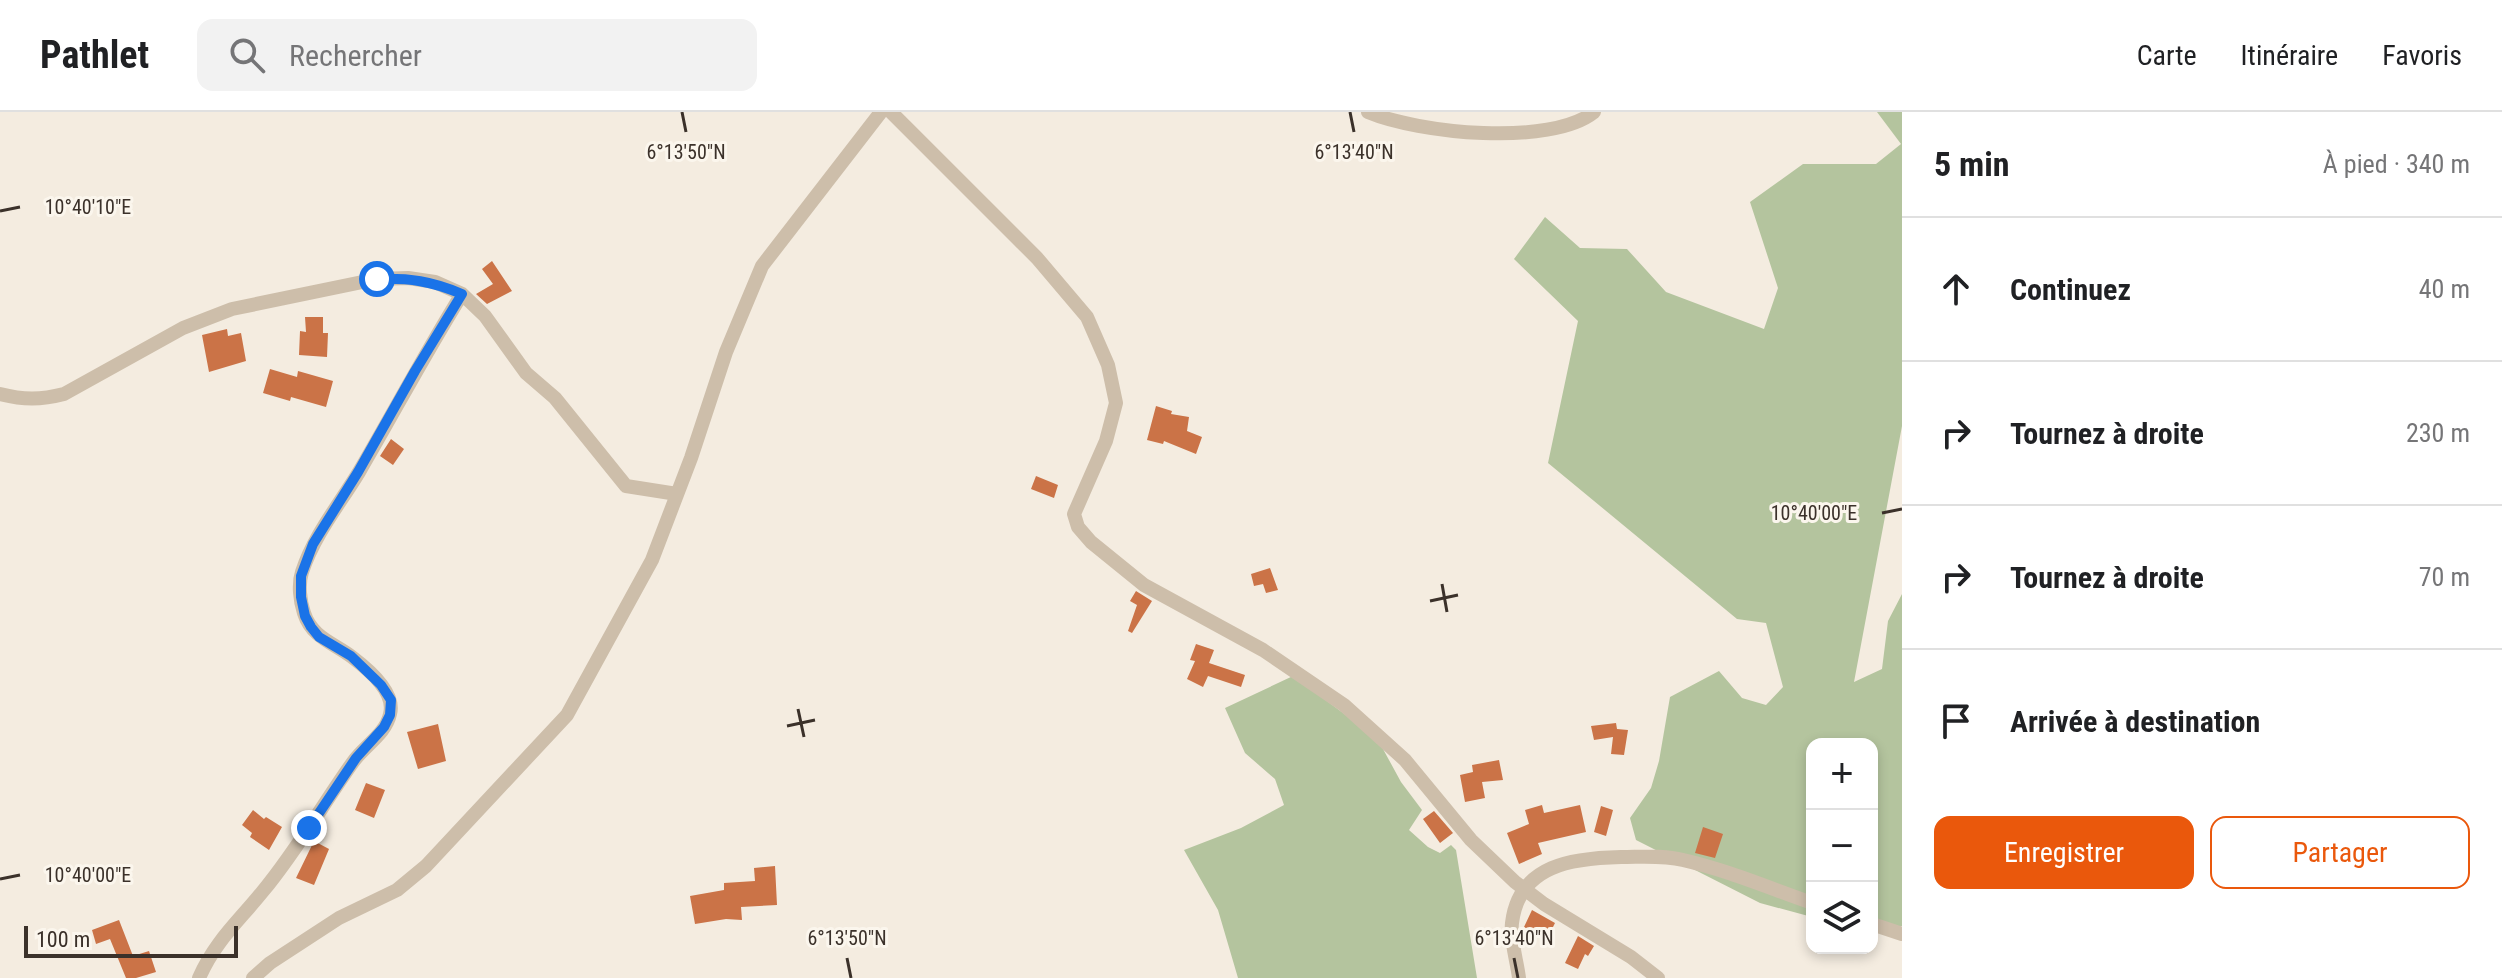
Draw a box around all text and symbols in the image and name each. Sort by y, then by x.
search box [197,19,757,91]
text: Pathlet [40,33,149,77]
icon: search [225,33,269,77]
text: Rechercher [289,38,422,73]
text: Carte [2137,39,2197,72]
text: Itinéraire [2241,39,2338,72]
text: Favoris [2382,39,2462,72]
text: 6°13'50"N [646,140,726,164]
text: 6°13'40"N [1314,140,1394,164]
text: 5 min [1934,144,2010,184]
text: À pied · 340 m [2323,149,2470,179]
text: 10°40'10"E [45,195,131,219]
route start [359,261,395,297]
icon: ahead [1934,267,1978,311]
text: Continuez [2010,272,2131,307]
text: 40 m [2419,274,2470,304]
icon: right [1934,411,1978,455]
text: Tournez à droite [2010,416,2204,451]
text: 230 m [2406,418,2470,448]
text: 10°40'00"E [1771,501,1857,525]
icon: right [1934,555,1978,599]
text: Tournez à droite [2010,560,2204,595]
text: 70 m [2419,562,2470,592]
icon: arrive [1934,699,1978,743]
text: Arrivée à destination [2010,704,2260,739]
map controls [1806,738,1878,954]
button: + [1806,738,1878,810]
route end [291,810,327,846]
button: − [1806,810,1878,882]
button: Enregistrer [1934,816,2194,889]
button: Partager [2210,816,2470,889]
text: 10°40'00"E [45,863,131,887]
button: layers [1806,882,1878,954]
scale bar [24,922,238,958]
text: 6°13'50"N [807,926,887,950]
text: 6°13'40"N [1474,926,1554,950]
text: 100 m [36,927,90,952]

